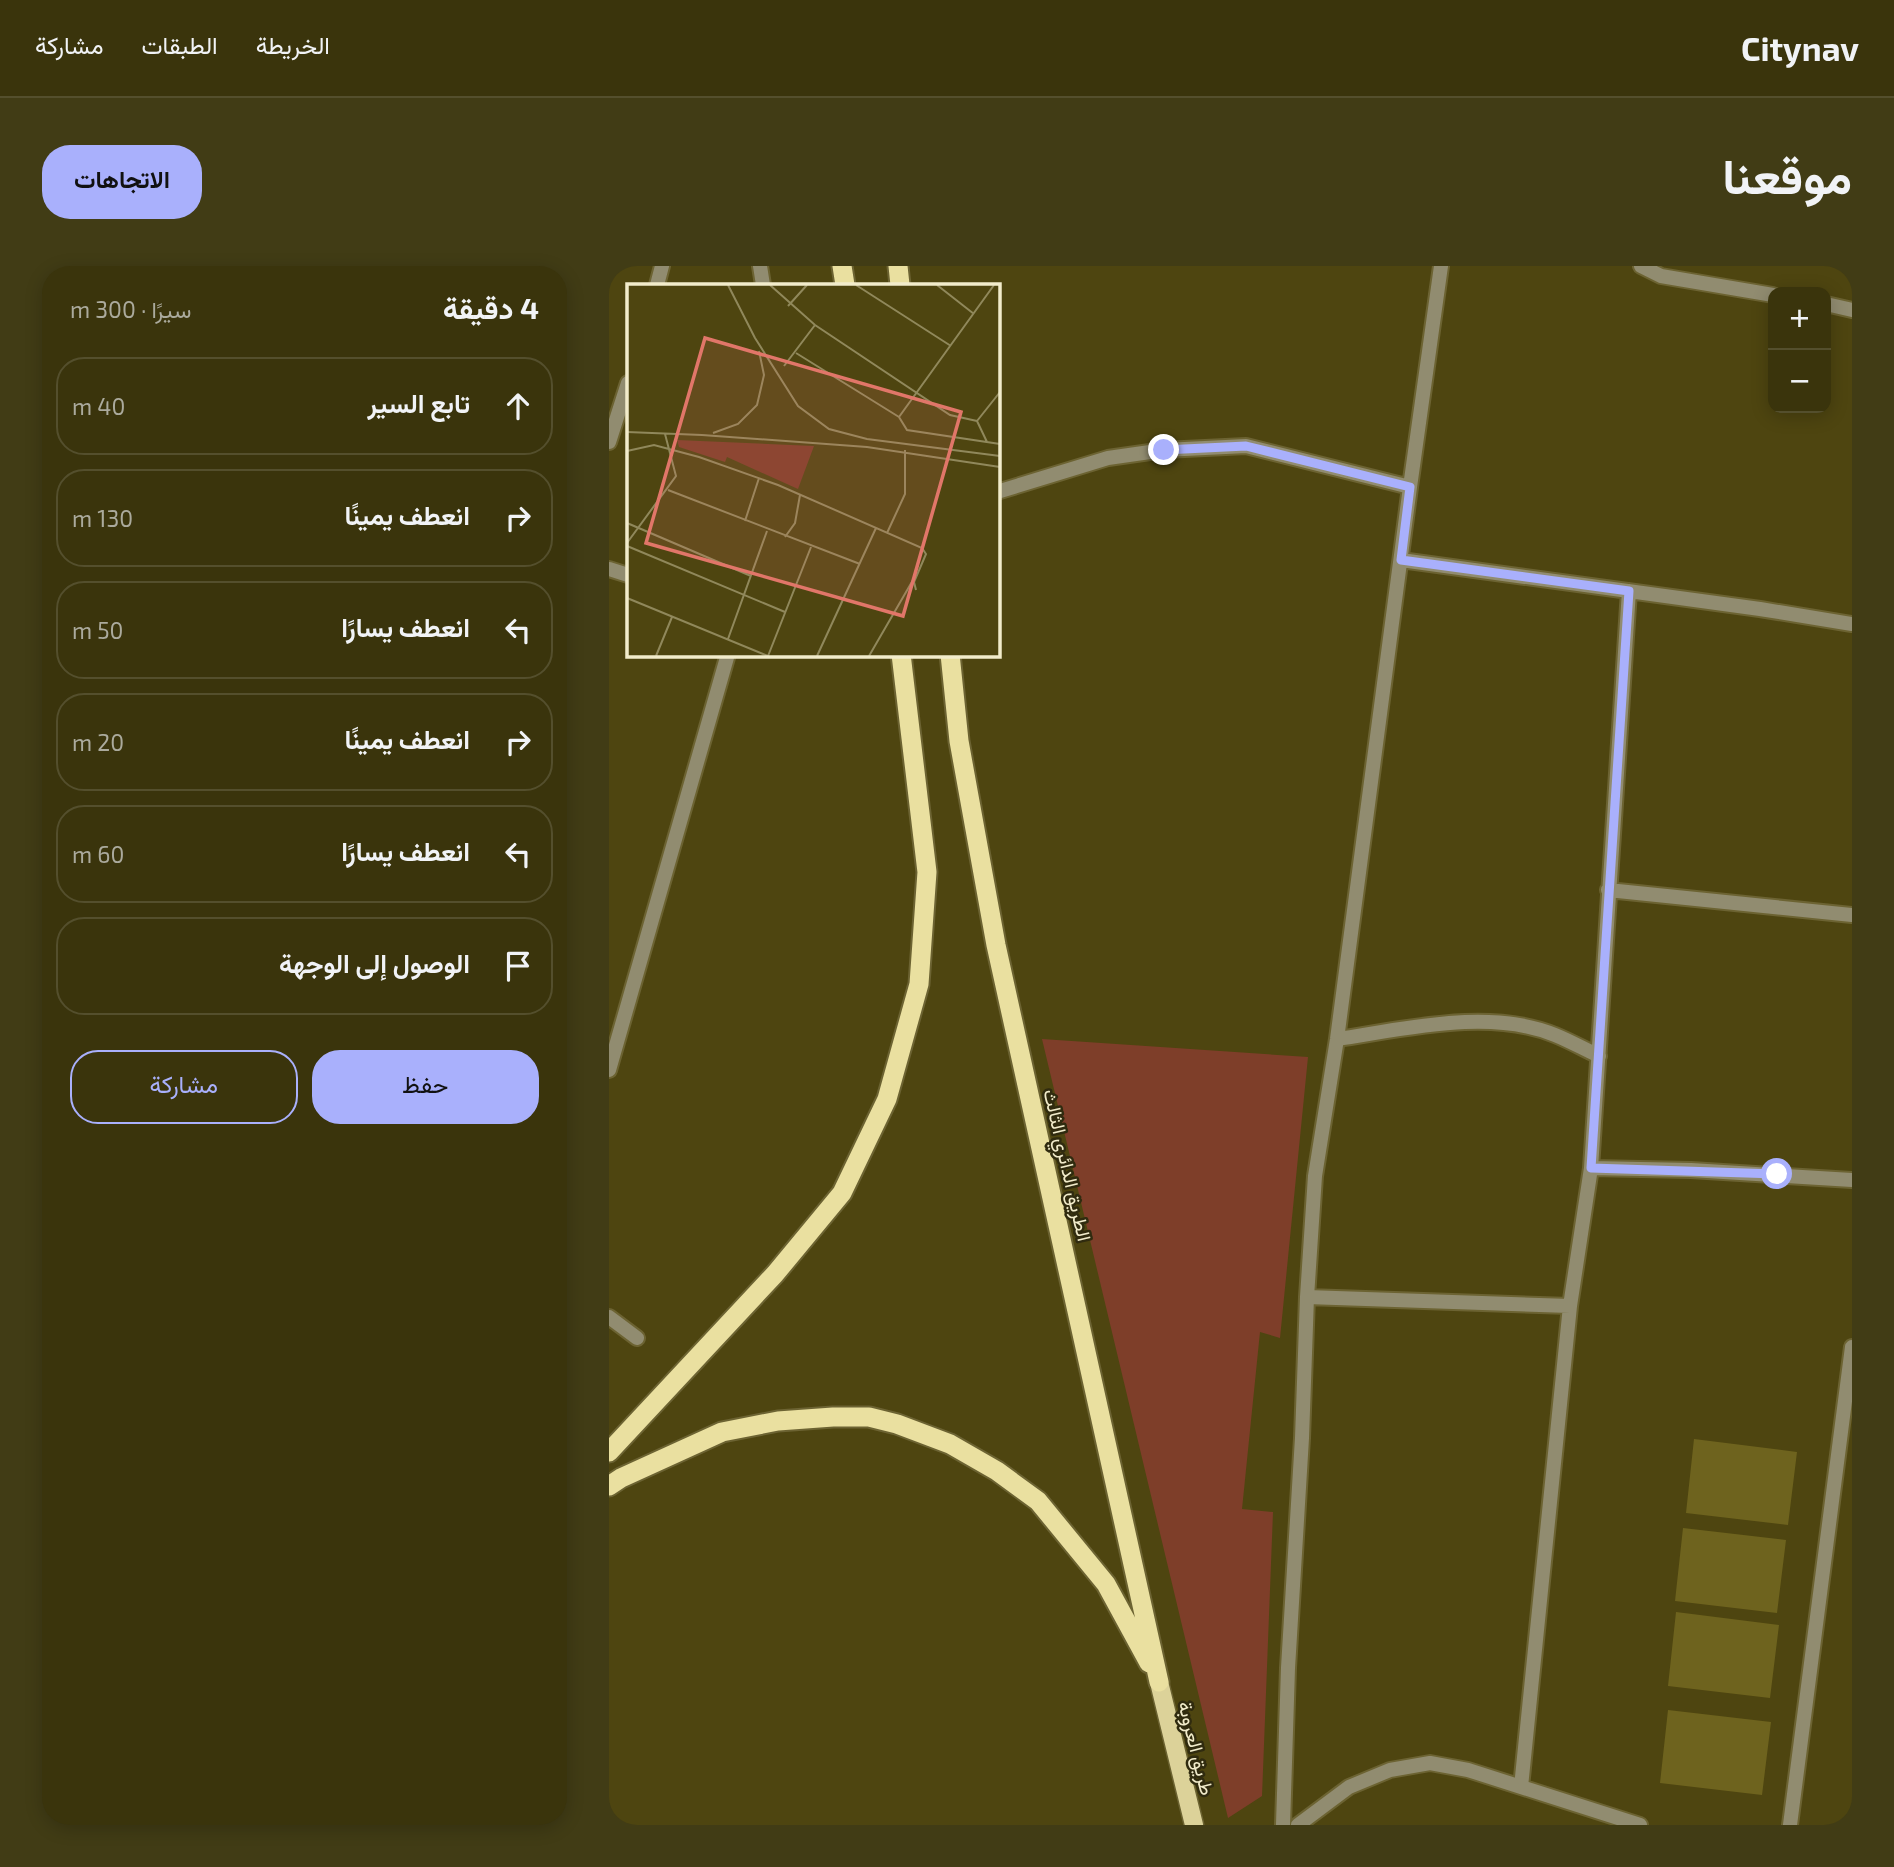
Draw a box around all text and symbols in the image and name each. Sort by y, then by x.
text: Citynav [1741,28,1859,68]
text: مشاركة [35,30,103,59]
text: الطبقات [141,30,218,59]
text: الخريطة [256,30,330,59]
button: الاتجاهات [42,145,202,219]
text: موقعنا [1722,145,1852,204]
inset map [627,284,999,656]
map controls [1768,287,1831,413]
button: + [1768,287,1831,350]
text: 4 دقيقة [443,289,539,325]
text: سيرًا · 300 m [70,295,191,323]
button: − [1768,350,1831,413]
text: تابع السير [367,387,470,418]
icon: ahead [499,387,537,425]
text: 40 m [72,392,125,420]
route end [1148,434,1179,465]
text: انعطف يمينًا [345,499,470,530]
icon: right [499,499,537,537]
text: 130 m [72,504,133,532]
text: انعطف يسارًا [341,611,470,642]
icon: left [499,611,537,649]
text: 50 m [72,616,124,644]
text: انعطف يمينًا [345,723,470,754]
icon: right [499,723,537,761]
text: 20 m [72,728,124,756]
text: انعطف يسارًا [341,835,470,866]
icon: left [499,835,537,873]
text: 60 m [72,840,124,868]
text: الوصول إلى الوجهة [279,947,470,978]
icon: arrive [499,947,537,985]
button: مشاركة [70,1050,298,1124]
button: حفظ [312,1050,539,1124]
street label: الطريق الدائري الثالث [1034,1087,1097,1244]
route start [1761,1158,1792,1189]
street label: طريق العروبة [1173,1699,1220,1798]

